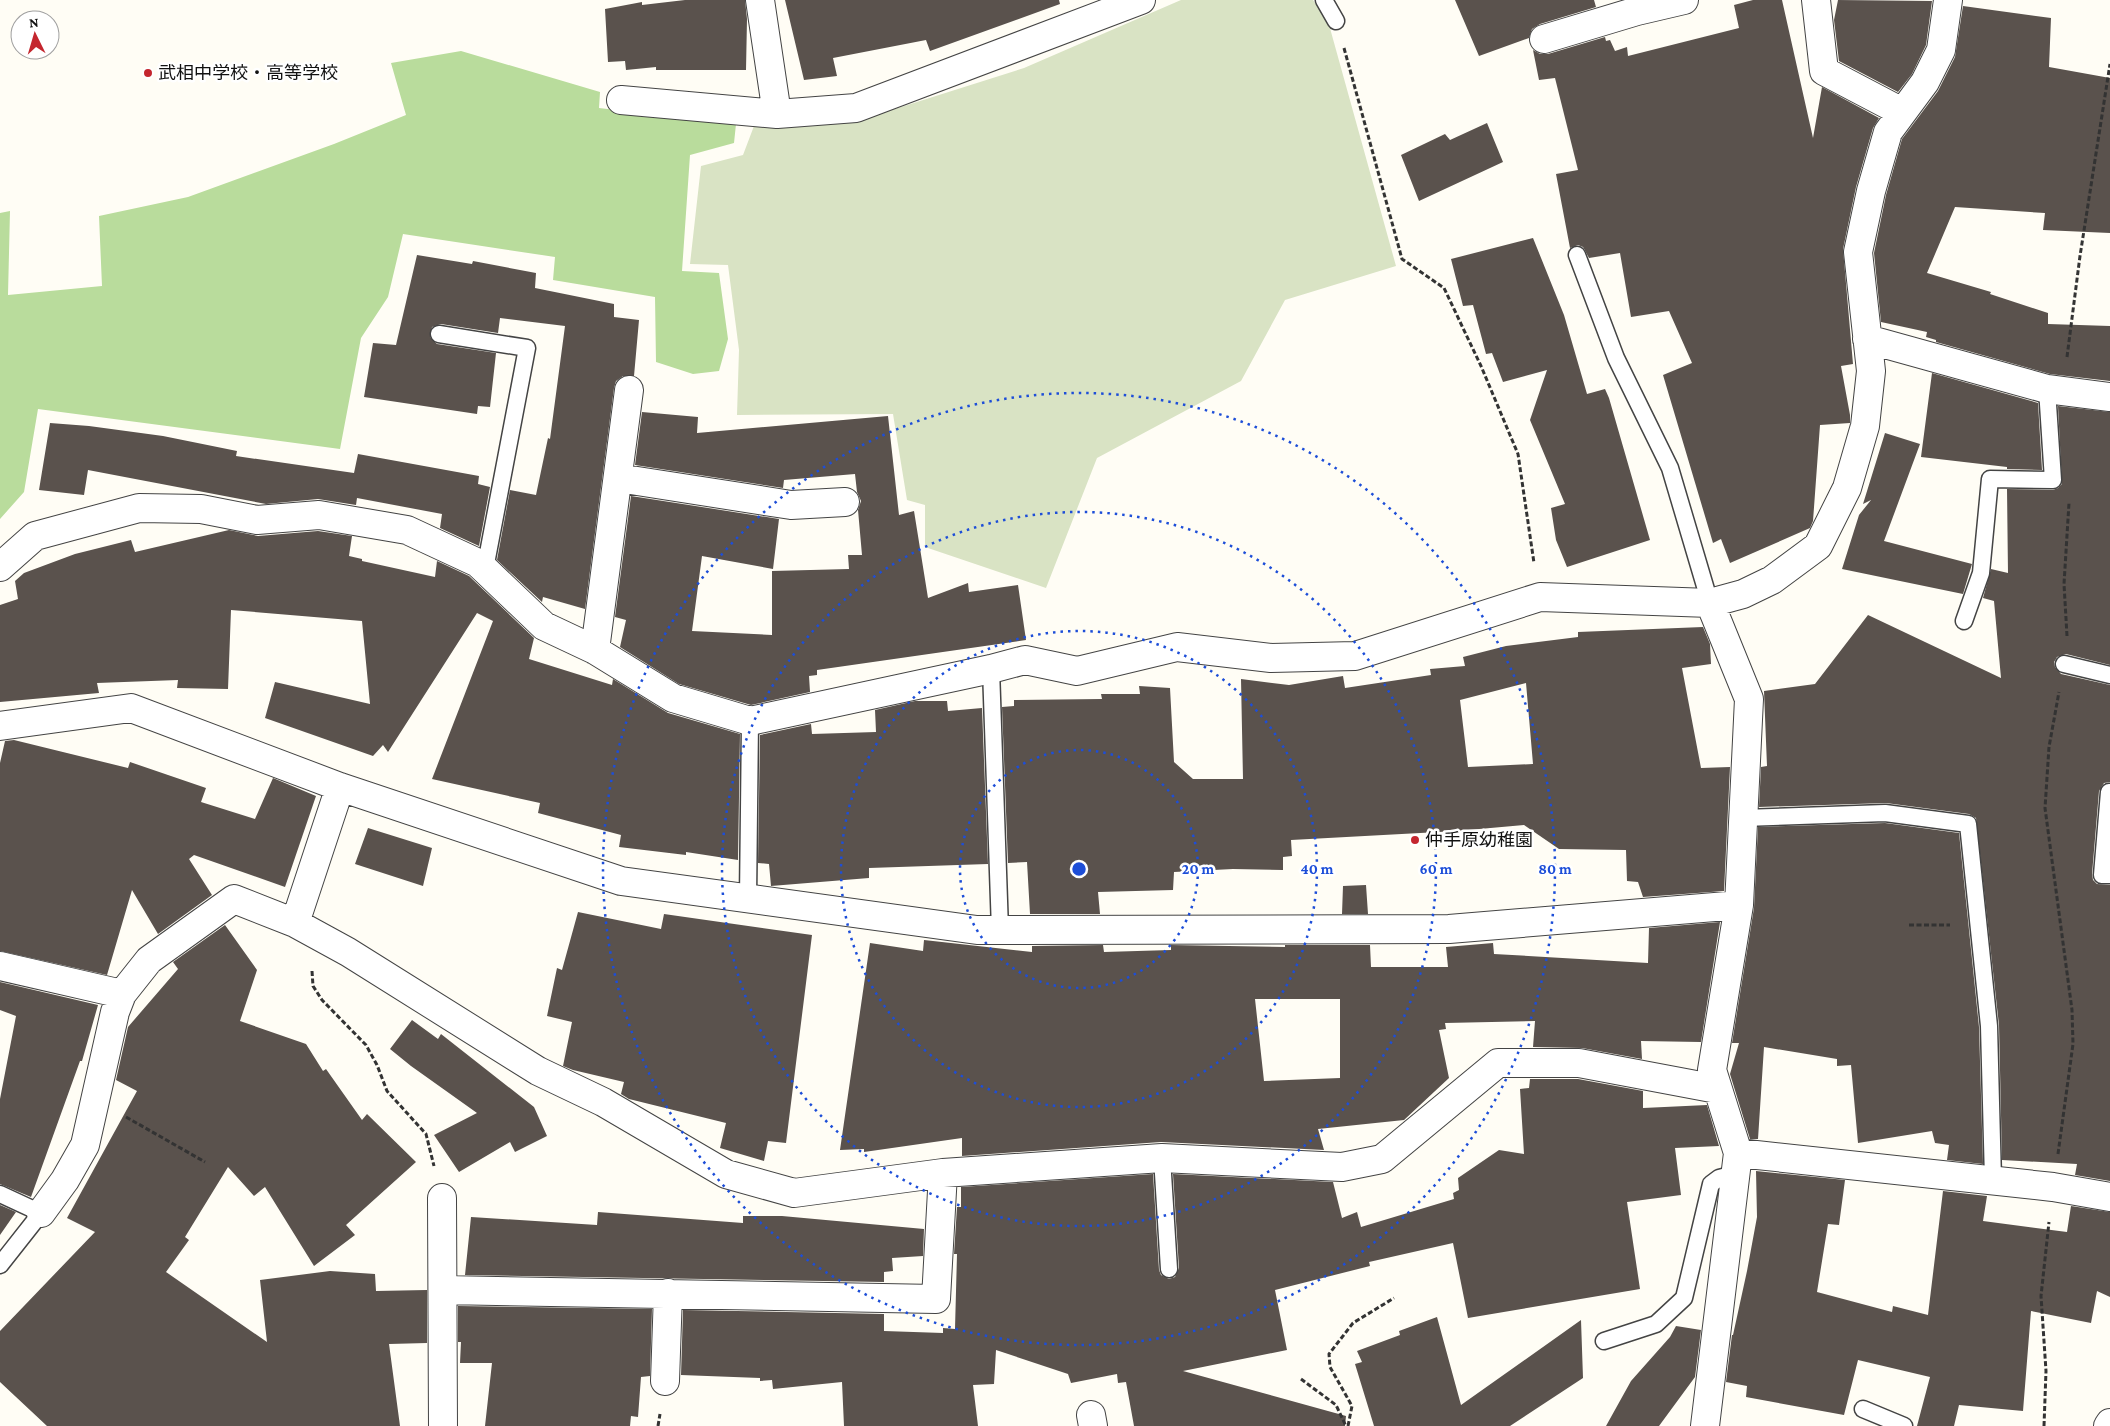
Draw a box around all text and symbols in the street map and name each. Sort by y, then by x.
north arrow [10,10,60,60]
text: N [28,14,40,30]
place label: 武相中学校・高等学校 [158,63,338,83]
marker: 武相中学校・高等学校 [142,67,154,79]
place label: 仲手原幼稚園 [1425,830,1533,850]
marker: 仲手原幼稚園 [1409,834,1421,846]
centre of rings [1070,860,1088,878]
text: 20 m [1182,861,1214,877]
text: 40 m [1301,861,1334,877]
text: 60 m [1420,861,1453,877]
text: 80 m [1538,861,1572,877]

